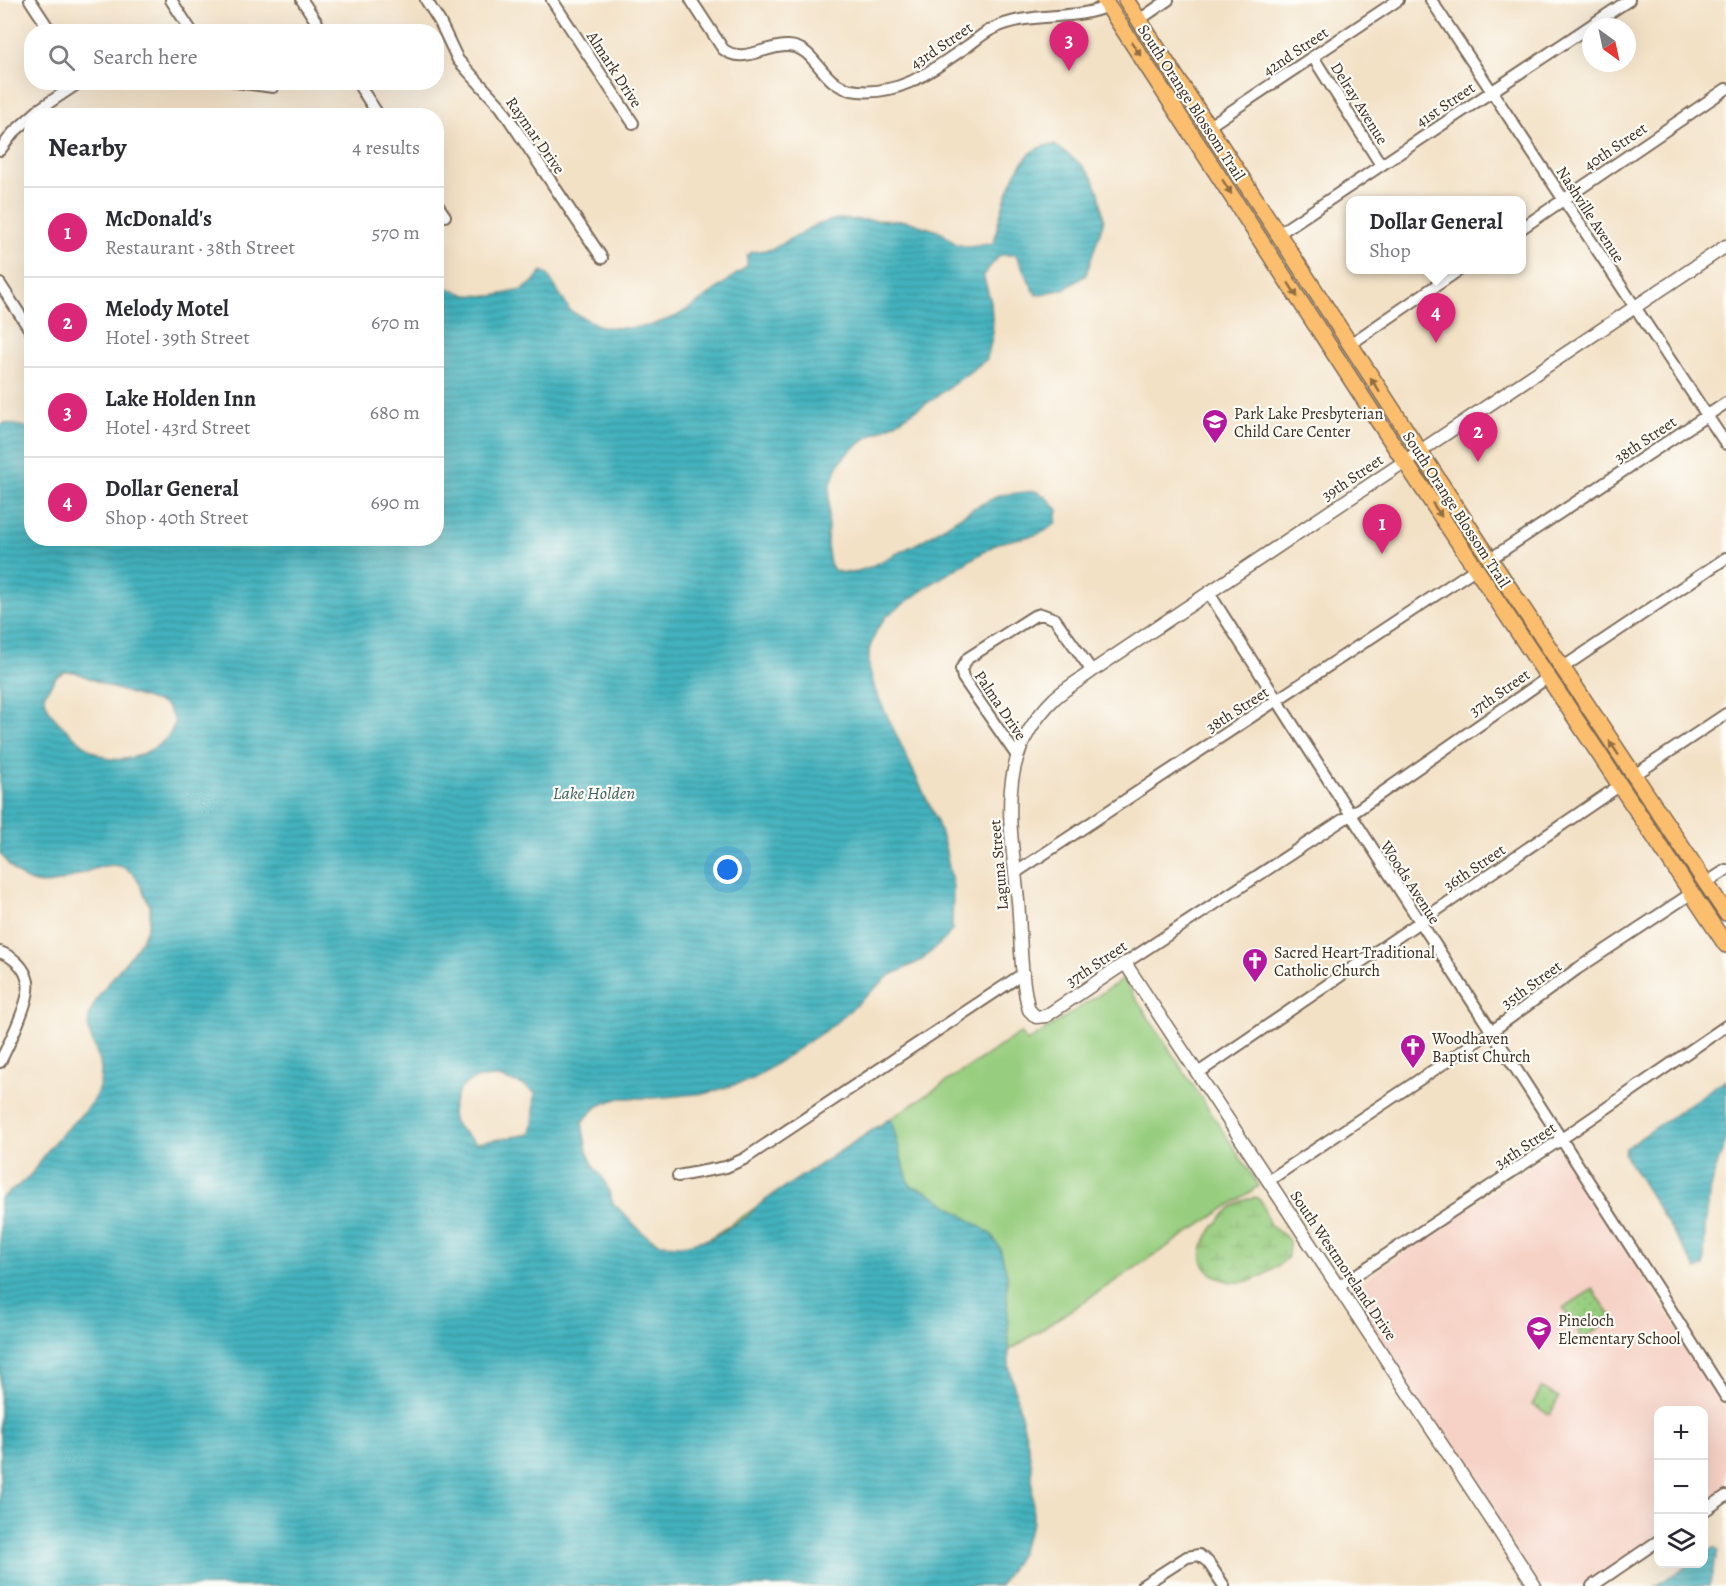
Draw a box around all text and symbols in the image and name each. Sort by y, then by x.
street label: 43rd Street [906,17,977,75]
north arrow [1582,18,1636,72]
street label: South Orange Blossom Trail [1132,20,1250,185]
pin: 3 [1050,22,1088,71]
street label: 42nd Street [1258,22,1333,82]
search box [24,24,444,90]
street label: Almark Drive [581,26,647,112]
icon: search [45,41,78,74]
one-way arrow [1131,41,1142,57]
text: Search here [93,42,198,72]
street label: Delray Avenue [1325,58,1393,149]
street label: 41st Street [1412,77,1479,133]
street label: Raymar Drive [500,93,570,179]
street label: 40th Street [1580,118,1652,176]
text: Nearby [48,130,127,165]
text: 4 results [352,134,420,161]
street label: Nashville Avenue [1551,162,1630,267]
one-way arrow [1221,179,1232,195]
popup [1346,196,1526,274]
text: McDonald's [105,204,212,234]
text: Dollar General [1369,207,1503,237]
text: 1 [64,219,71,246]
text: 570 m [372,219,420,246]
text: Restaurant · 38th Street [105,234,295,261]
text: Shop [1369,237,1411,264]
one-way arrow [1287,282,1298,298]
text: Melody Motel [105,294,229,324]
pin: 4 [1416,294,1456,343]
text: 2 [63,309,72,336]
text: 670 m [371,309,420,336]
text: Hotel · 39th Street [105,324,250,351]
one-way arrow [1370,377,1381,393]
text: Lake Holden Inn [105,384,256,414]
text: 3 [63,399,72,426]
text: 680 m [370,399,420,426]
place label: Park Lake Presbyterian Child Care Center [1234,403,1384,443]
school or university icon: Park Lake Presbyterian Child Care Center [1200,407,1230,445]
street label: 38th Street [1610,411,1681,469]
pin: 2 [1458,412,1498,462]
text: Hotel · 43rd Street [105,414,251,441]
street label: South Orange Blossom Trail [1397,427,1515,592]
street label: 39th Street [1317,449,1388,507]
text: Dollar General [105,474,239,504]
text: 4 [63,489,72,516]
text: 690 m [370,489,420,516]
one-way arrow [1431,502,1442,518]
text: Shop · 40th Street [105,504,249,531]
pin: 1 [1362,504,1402,554]
street label: 37th Street [1465,664,1534,722]
street label: Palma Drive [969,666,1032,745]
street label: 38th Street [1202,681,1273,738]
one-way arrow [1609,740,1620,756]
water label: Lake Holden [553,781,635,805]
street label: Laguna Street [984,819,1014,911]
street label: Woods Avenue [1374,836,1445,929]
street label: 36th Street [1439,839,1510,897]
your location [713,855,742,884]
street label: 37th Street [1062,935,1132,992]
place label: Sacred Heart Traditional Catholic Church [1274,942,1435,982]
church icon: Sacred Heart Traditional Catholic Church [1240,946,1270,984]
street label: 35th Street [1497,955,1566,1014]
place label: Woodhaven Baptist Church [1431,1028,1531,1068]
church icon: Woodhaven Baptist Church [1398,1032,1428,1070]
street label: 34th Street [1490,1117,1561,1175]
street label: South Westmoreland Drive [1285,1186,1402,1345]
place label: Pineloch Elementary School [1558,1310,1681,1350]
school or university icon: Pineloch Elementary School [1524,1314,1554,1352]
map controls [1654,1406,1708,1568]
button: + [1654,1406,1708,1460]
button: − [1654,1460,1708,1514]
button: layers [1654,1514,1708,1568]

